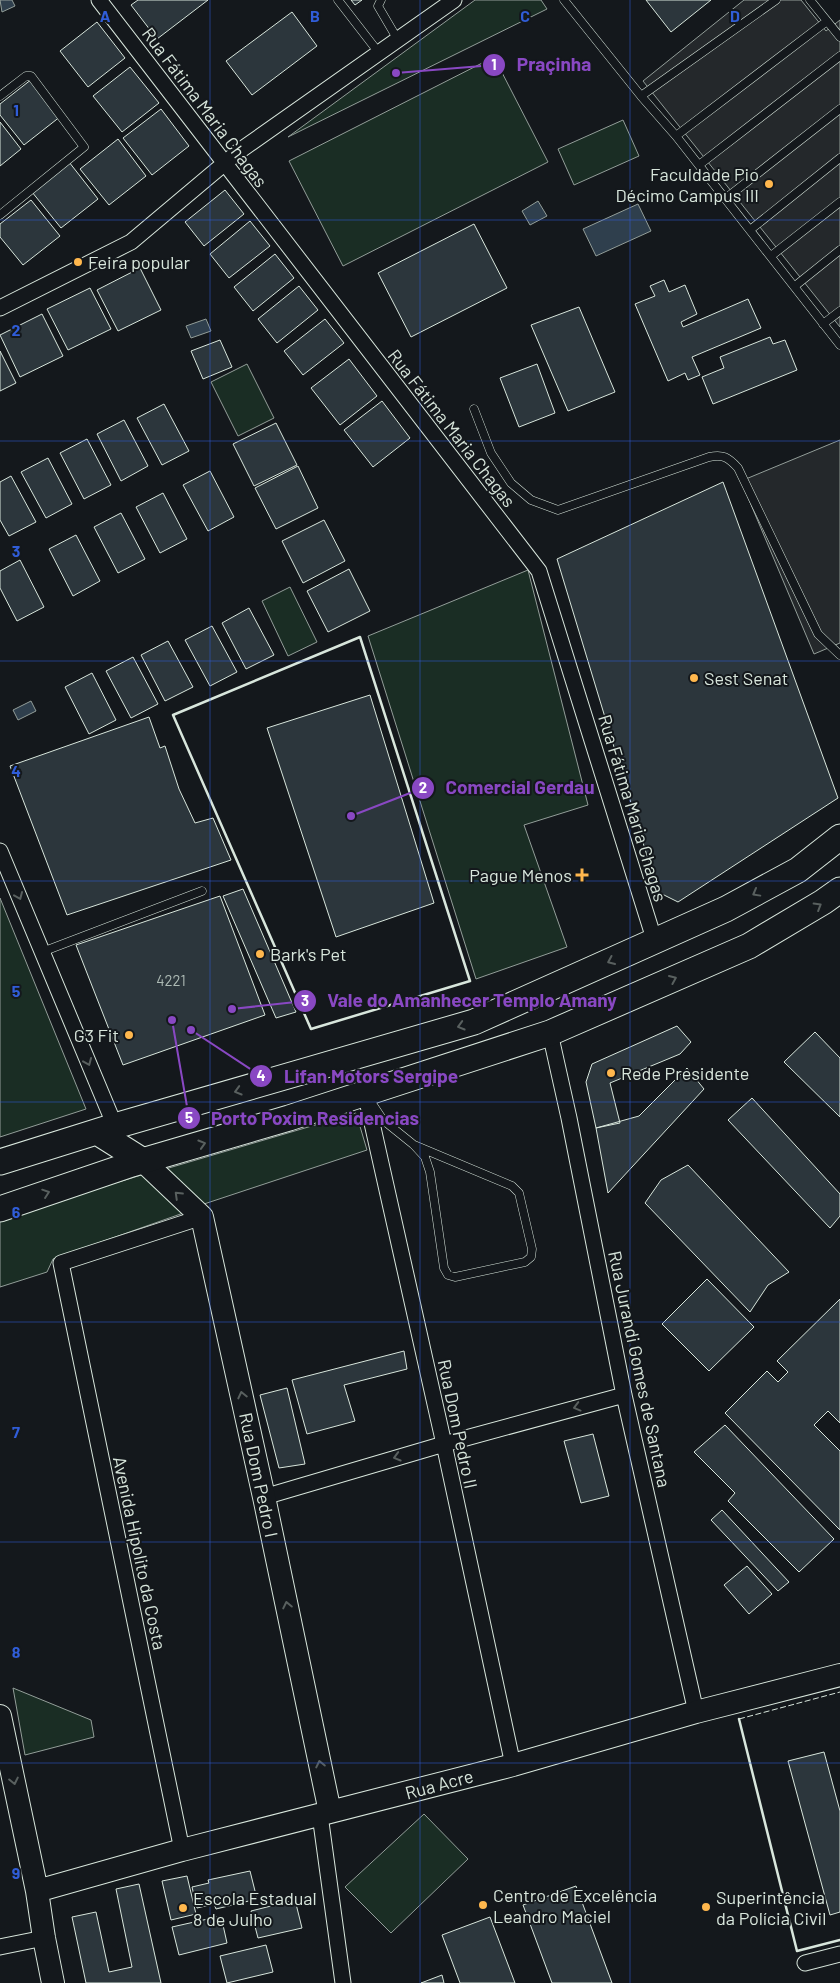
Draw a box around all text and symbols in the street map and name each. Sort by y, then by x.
text: A [100,6,111,25]
text: B [310,6,320,25]
text: C [520,6,530,25]
text: D [730,6,740,25]
street label: Rua Fátima Maria Chagas [138,23,272,191]
callout: Praçinha [482,48,601,82]
text: Praçinha [517,52,591,75]
text: 1 [491,55,497,73]
text: 1 [13,100,19,119]
place label: Faculdade Pio Décimo Campus III [615,163,759,206]
marker: Faculdade Pio Décimo Campus III [763,178,775,190]
place label: Feira popular [88,251,191,273]
marker: Feira popular [72,256,84,268]
text: 2 [12,320,21,339]
street label: Rua Fátima Maria Chagas [383,345,521,511]
text: 3 [12,541,20,560]
place label: Sest Senat [704,667,788,689]
marker: Sest Senat [688,672,700,684]
street label: Rua Fátima Maria Chagas [594,712,672,904]
text: 4 [11,761,21,780]
callout: Comercial Gerdau [410,771,604,805]
text: Comercial Gerdau [446,775,595,798]
text: 2 [419,778,427,796]
place label: Pague Menos [469,864,572,886]
marker: Pague Menos [576,869,588,881]
one-way arrow [752,887,761,897]
one-way arrow [12,891,23,900]
one-way arrow [812,902,821,912]
place label: Bark's Pet [270,943,346,965]
marker: Bark's Pet [254,948,266,960]
one-way arrow [607,955,616,966]
house number: 4221 [156,971,186,989]
one-way arrow [668,975,677,986]
text: 5 [12,981,21,1000]
callout: Vale do Amanhecer Templo Amany [292,984,627,1018]
text: Vale do Amanhecer Templo Amany [327,988,617,1011]
text: 3 [301,991,309,1009]
one-way arrow [458,1020,466,1030]
place label: G3 Fit [74,1024,119,1046]
marker: G3 Fit [123,1029,135,1041]
one-way arrow [82,1057,92,1066]
callout: Lifan Motors Sergipe [249,1059,468,1093]
place label: Rede Presidente [621,1062,749,1084]
text: Lifan Motors Sergipe [284,1064,458,1087]
text: 4 [256,1066,266,1084]
marker: Rede Presidente [605,1067,617,1079]
one-way arrow [235,1085,243,1095]
callout: Porto Poxim Residencias [176,1101,429,1135]
text: Porto Poxim Residencias [211,1106,419,1129]
text: 5 [185,1108,193,1126]
one-way arrow [198,1139,206,1149]
one-way arrow [41,1189,50,1199]
one-way arrow [175,1192,184,1201]
text: 6 [12,1202,21,1221]
street label: Rua Jurandi Gomes de Santana [604,1249,676,1489]
street label: Rua Dom Pedro II [434,1357,482,1491]
one-way arrow [237,1391,247,1400]
one-way arrow [573,1402,582,1412]
street label: Rua Dom Pedro I [235,1411,283,1539]
text: 7 [12,1422,20,1441]
one-way arrow [394,1452,402,1462]
street label: Avenida Hipolito da Costa [109,1454,171,1652]
one-way arrow [282,1601,293,1610]
text: 8 [12,1642,21,1661]
one-way arrow [315,1760,326,1769]
street label: Rua Acre [403,1764,475,1804]
one-way arrow [8,1776,18,1785]
text: 9 [12,1863,20,1882]
place label: Centro de Excelência Leandro Maciel [493,1884,657,1927]
place label: Superintência da Polícia Civil [716,1886,826,1929]
place label: Escola Estadual 8 de Julho [193,1887,317,1930]
marker: Centro de Excelência Leandro Maciel [477,1899,489,1911]
marker: Superintência da Polícia Civil [700,1901,712,1913]
marker: Escola Estadual 8 de Julho [177,1902,189,1914]

